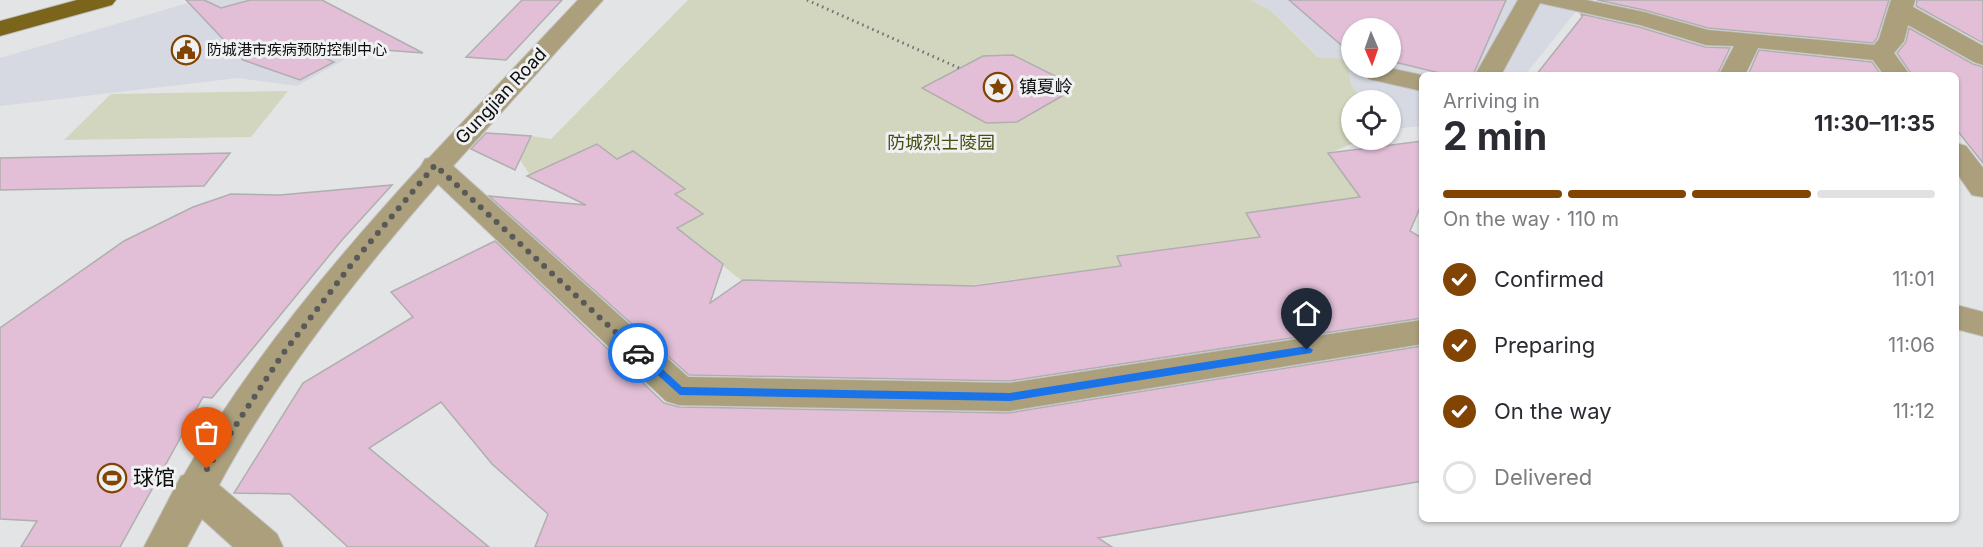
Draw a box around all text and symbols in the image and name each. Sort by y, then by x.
north arrow [1341,18,1401,78]
map controls [1341,18,1401,150]
public building icon: 防城港市疾病预防控制中心 [170,34,202,66]
place label: 防城港市疾病预防控制中心 [207,40,387,59]
street label: Gungjian Road [451,43,550,148]
place icon: 镇夏岭 [982,71,1014,103]
place label: 镇夏岭 [1019,76,1073,97]
text: Arriving in [1443,89,1540,113]
button: locate [1341,90,1401,150]
text: 11:30–11:35 [1814,110,1935,136]
text: 2 min [1443,112,1547,159]
park label: 防城烈士陵园 [887,132,995,153]
text: On the way · 110 m [1443,207,1619,231]
icon: check [1443,263,1476,296]
text: Confirmed [1494,266,1604,292]
text: 11:01 [1892,267,1935,291]
pin [1281,288,1332,350]
icon: home [1290,297,1323,330]
courier [608,323,668,383]
icon: check [1443,329,1476,362]
text: Preparing [1494,332,1595,358]
text: 11:06 [1888,333,1935,357]
icon: car [622,337,655,370]
icon: check [1443,395,1476,428]
text: On the way [1494,398,1612,424]
text: 11:12 [1893,399,1935,423]
pin [181,407,232,469]
icon: bag [190,416,223,449]
sports icon: 球馆 [96,462,128,494]
text: Delivered [1494,464,1592,490]
place label: 球馆 [133,465,175,490]

